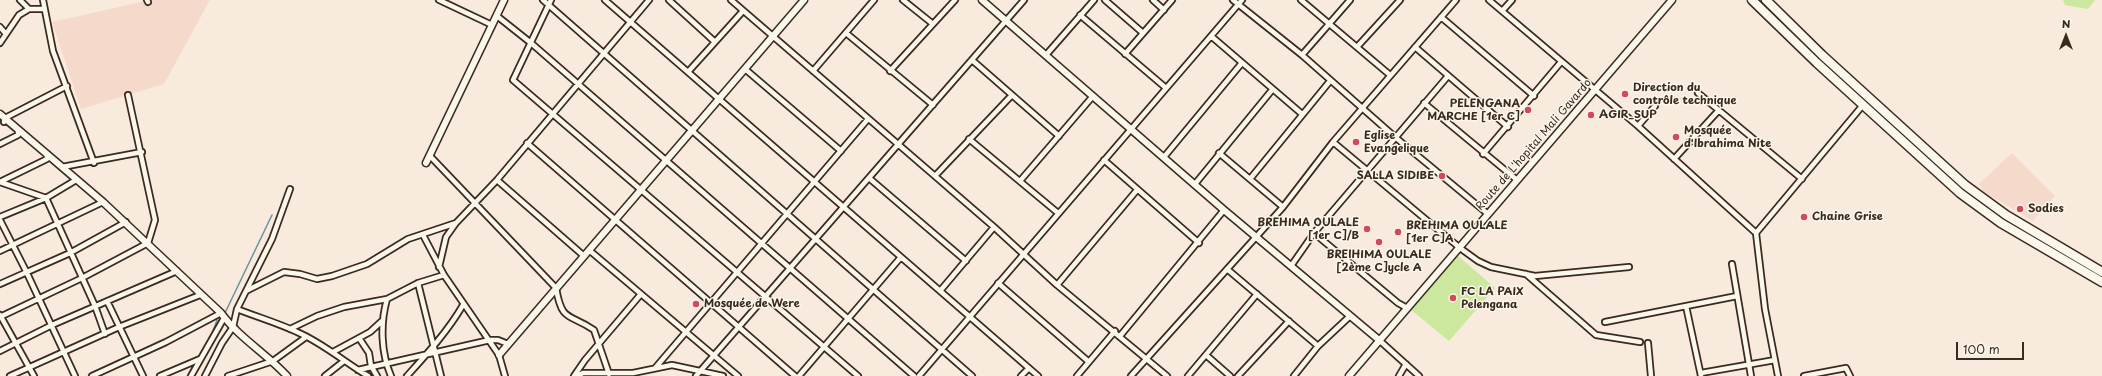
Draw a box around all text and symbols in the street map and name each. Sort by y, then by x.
text: N [2062,15,2070,32]
north arrow [2046,16,2086,56]
street label: Route de L'hopital Mali Gavardo [1473,77,1595,213]
place label: Direction du contrôle technique [1633,81,1736,107]
marker: Direction du contrôle technique [1620,89,1630,99]
place label: PELENGANA MARCHE [1er C] [1427,97,1520,123]
marker: PELENGANA MARCHE [1er C] [1523,105,1533,115]
place label: AGIR_SUP [1599,108,1657,122]
marker: AGIR_SUP [1586,110,1596,120]
place label: Mosquée d'Ibrahima Nite [1684,124,1771,150]
place label: Eglise Evangelique [1364,129,1429,155]
marker: Mosquée d'Ibrahima Nite [1671,132,1681,142]
marker: Eglise Evangelique [1351,137,1361,147]
place label: SALLA SIDIBE [1357,169,1434,183]
marker: SALLA SIDIBE [1437,171,1447,181]
place label: Sodies [2028,202,2064,216]
marker: Sodies [2015,204,2025,214]
place label: Chaine Grise [1812,210,1883,224]
marker: Chaine Grise [1799,212,1809,222]
place label: BREHIMA OULALE [1er C]/B [1257,216,1359,242]
place label: BREHIMA OULALE [1er C]A [1406,219,1508,245]
marker: BREHIMA OULALE [1er C]/B [1362,224,1372,234]
marker: BREHIMA OULALE [1er C]A [1393,227,1403,237]
marker: BREIHIMA OULALE [2ème C]ycle A [1374,237,1384,247]
place label: BREIHIMA OULALE [2ème C]ycle A [1327,248,1431,274]
place label: FC LA PAIX Pelengana [1461,285,1523,311]
marker: FC LA PAIX Pelengana [1448,293,1458,303]
place label: Mosquée de Were [704,297,800,311]
marker: Mosquée de Were [691,299,701,309]
scale bar [1958,334,2026,360]
text: 100 m [1963,340,2000,358]

